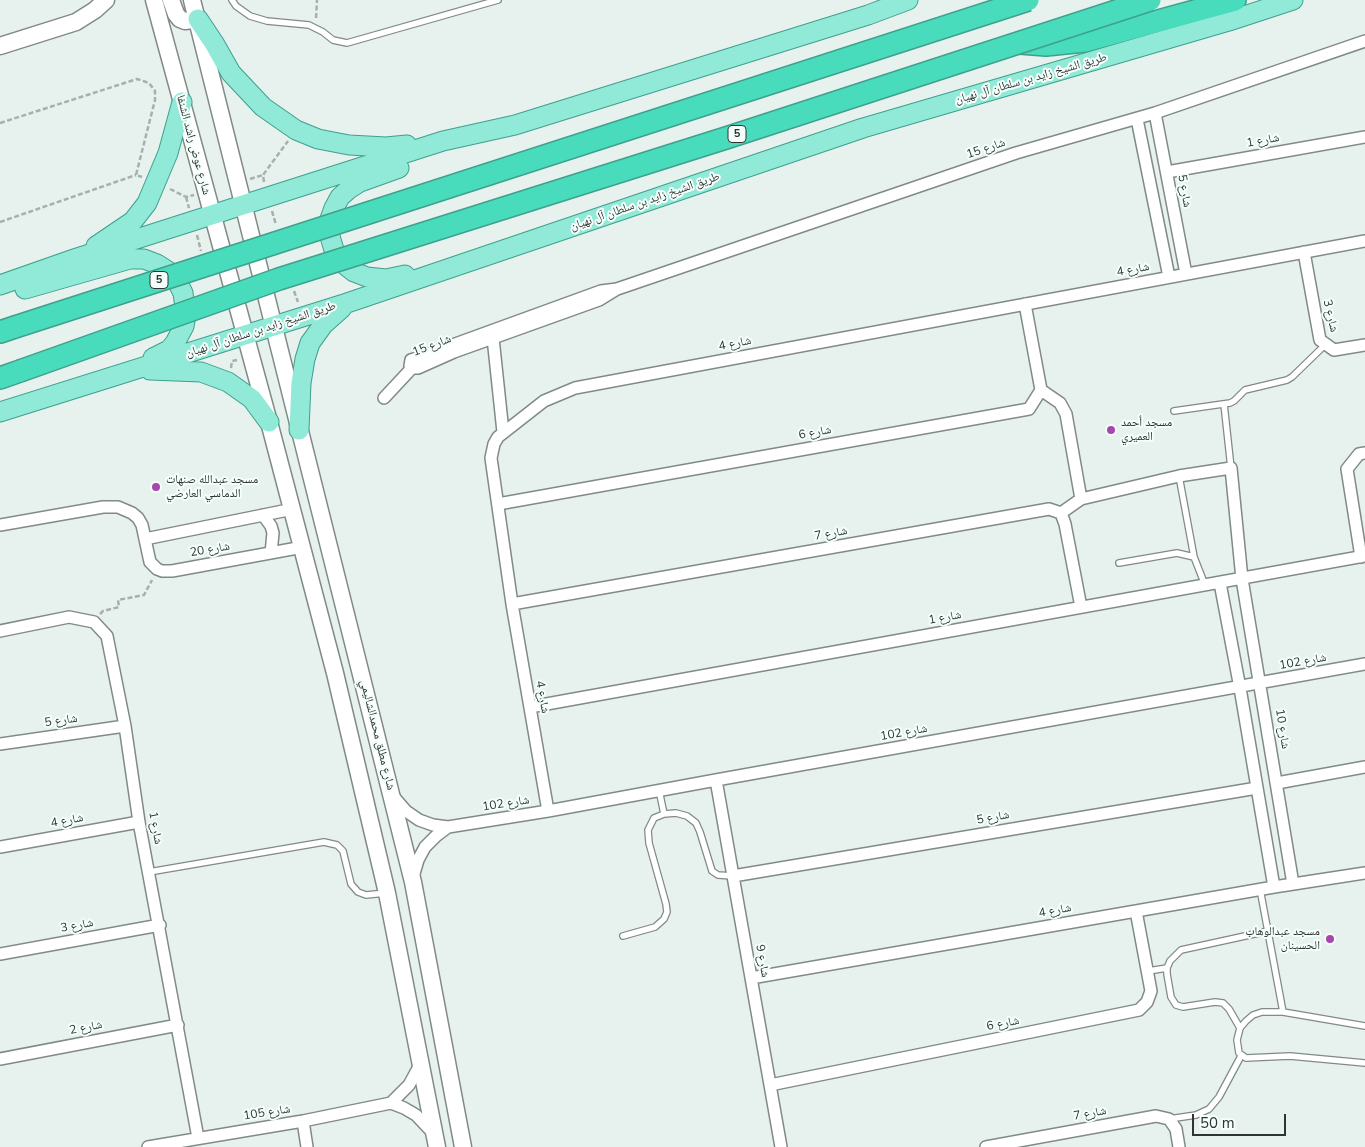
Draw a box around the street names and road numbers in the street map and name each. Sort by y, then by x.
street label: طريق الشيخ زايد بن سلطان آل نهيان [954,50,1108,108]
street label: شارع عوض راشد الشنفا [173,94,213,196]
road number: 5 [728,126,746,142]
street label: شارع 1 [1245,131,1281,151]
street label: شارع 15 [965,136,1007,162]
street label: طريق الشيخ زايد بن سلطان آل نهيان [568,170,722,234]
street label: شارع 5 [1174,173,1194,209]
street label: شارع 4 [1115,260,1151,280]
road number: 5 [150,272,168,288]
street label: شارع 3 [1319,298,1341,334]
street label: طريق الشيخ زايد بن سلطان آل نهيان [184,299,338,361]
street label: شارع 15 [411,332,453,360]
street label: شارع 4 [717,334,753,354]
street label: شارع 6 [797,423,833,443]
street label: شارع 7 [813,524,849,544]
street label: شارع 20 [189,539,231,561]
street label: شارع 1 [927,608,963,628]
street label: شارع 102 [1278,651,1328,673]
street label: شارع مطلق محمدالشاليمي [356,678,398,792]
street label: شارع 4 [532,679,552,715]
street label: شارع 10 [1272,708,1292,750]
street label: شارع 5 [44,712,78,730]
street label: شارع 102 [879,722,929,744]
street label: شارع 102 [481,793,531,815]
street label: شارع 5 [975,808,1011,828]
street label: شارع 1 [145,810,165,846]
street label: شارع 4 [49,811,85,831]
street label: شارع 4 [1037,901,1073,921]
street label: شارع 3 [59,916,95,936]
street label: شارع 9 [752,943,772,979]
street label: شارع 6 [985,1014,1021,1034]
street label: شارع 2 [68,1018,104,1038]
street label: شارع 105 [242,1102,292,1124]
street label: شارع 7 [1072,1104,1108,1124]

